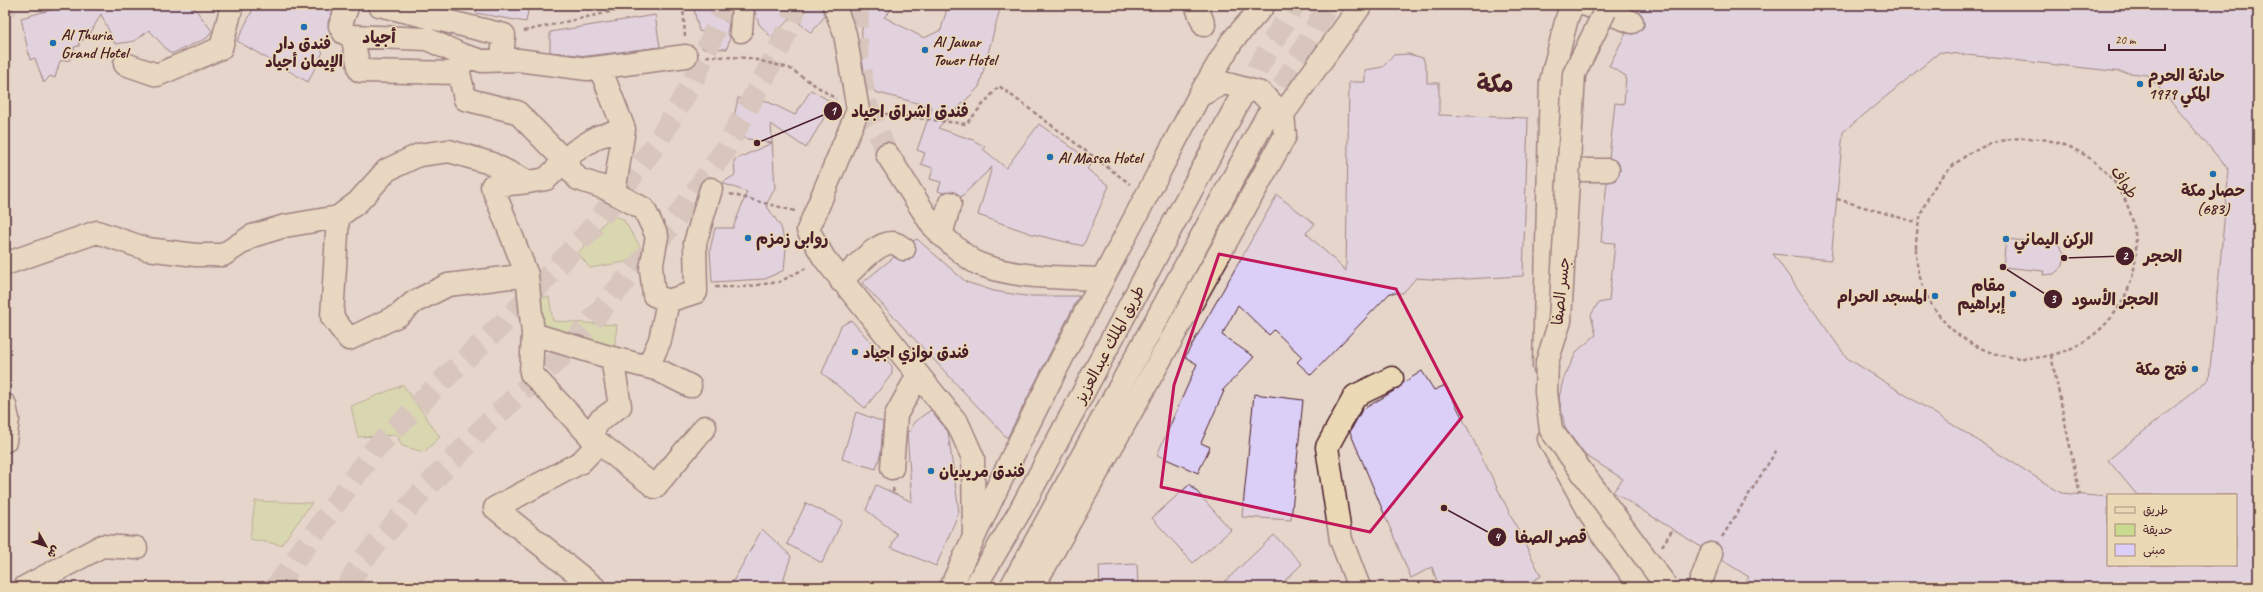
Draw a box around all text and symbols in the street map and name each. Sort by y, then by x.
marker: فندق دار الإيمان أجياد [299,22,309,32]
place label: Al Thuria Grand Hotel [61,25,131,63]
scale bar [2109,26,2165,52]
district label: أجياد [362,27,396,48]
place label: Al Jawar Tower Hotel [933,32,1000,70]
text: 20 m [2115,32,2137,48]
place label: فندق دار الإيمان أجياد [265,34,343,72]
marker: Al Thuria Grand Hotel [48,38,58,48]
marker: Al Jawar Tower Hotel [920,45,930,55]
place label: حادثة الحرم المكي 1979 [2148,66,2225,108]
district label: مكة [1476,69,1514,99]
marker: حادثة الحرم المكي 1979 [2135,79,2145,89]
callout: فندق اشراق اجياد [823,97,976,126]
text: فندق اشراق اجياد [851,101,969,122]
text: 1 [830,103,837,119]
place label: Al Massa Hotel [1058,148,1145,168]
marker: Al Massa Hotel [1045,152,1055,162]
street label: طواف [2106,162,2142,203]
marker: حصار مكة (683) [2208,169,2218,179]
place label: حصار مكة (683) [2181,181,2245,219]
place label: روابی زمزم [756,229,829,251]
place label: الركن اليماني [2014,230,2093,254]
marker: روابی زمزم [743,233,753,243]
marker: الركن اليماني [2001,234,2011,244]
callout: الحجر [2115,242,2190,271]
text: الحجر [2142,246,2182,267]
text: 2 [2122,248,2129,264]
street label: جسر الصفا [1547,256,1575,326]
place label: مقام إبراهيم [1958,276,2005,316]
street label: طريق الملك عبدالعزيز [1069,282,1149,409]
callout: الحجر الأسود [2043,284,2166,313]
place label: المسجد الحرام [1837,287,1927,309]
text: الحجر الأسود [2072,288,2158,310]
marker: مقام إبراهيم [2008,289,2018,299]
marker: المسجد الحرام [1930,291,1940,301]
text: 3 [2050,291,2057,307]
place label: فندق نوازي اجياد [863,343,969,365]
marker: فندق نوازي اجياد [850,347,860,357]
place label: فتح مكة [2136,360,2187,380]
marker: فتح مكة [2190,364,2200,374]
place label: فندق مريديان [939,462,1025,482]
marker: فندق مريديان [926,466,936,476]
legend [2107,494,2237,566]
text: طريق [2143,502,2168,518]
callout: قصر الصفا [1487,522,1595,551]
text: حديقة [2143,522,2172,538]
north arrow [26,526,66,566]
text: قصر الصفا [1515,527,1587,548]
text: 4 [1494,529,1501,545]
text: مبنى [2143,542,2166,558]
text: ش [45,543,63,561]

